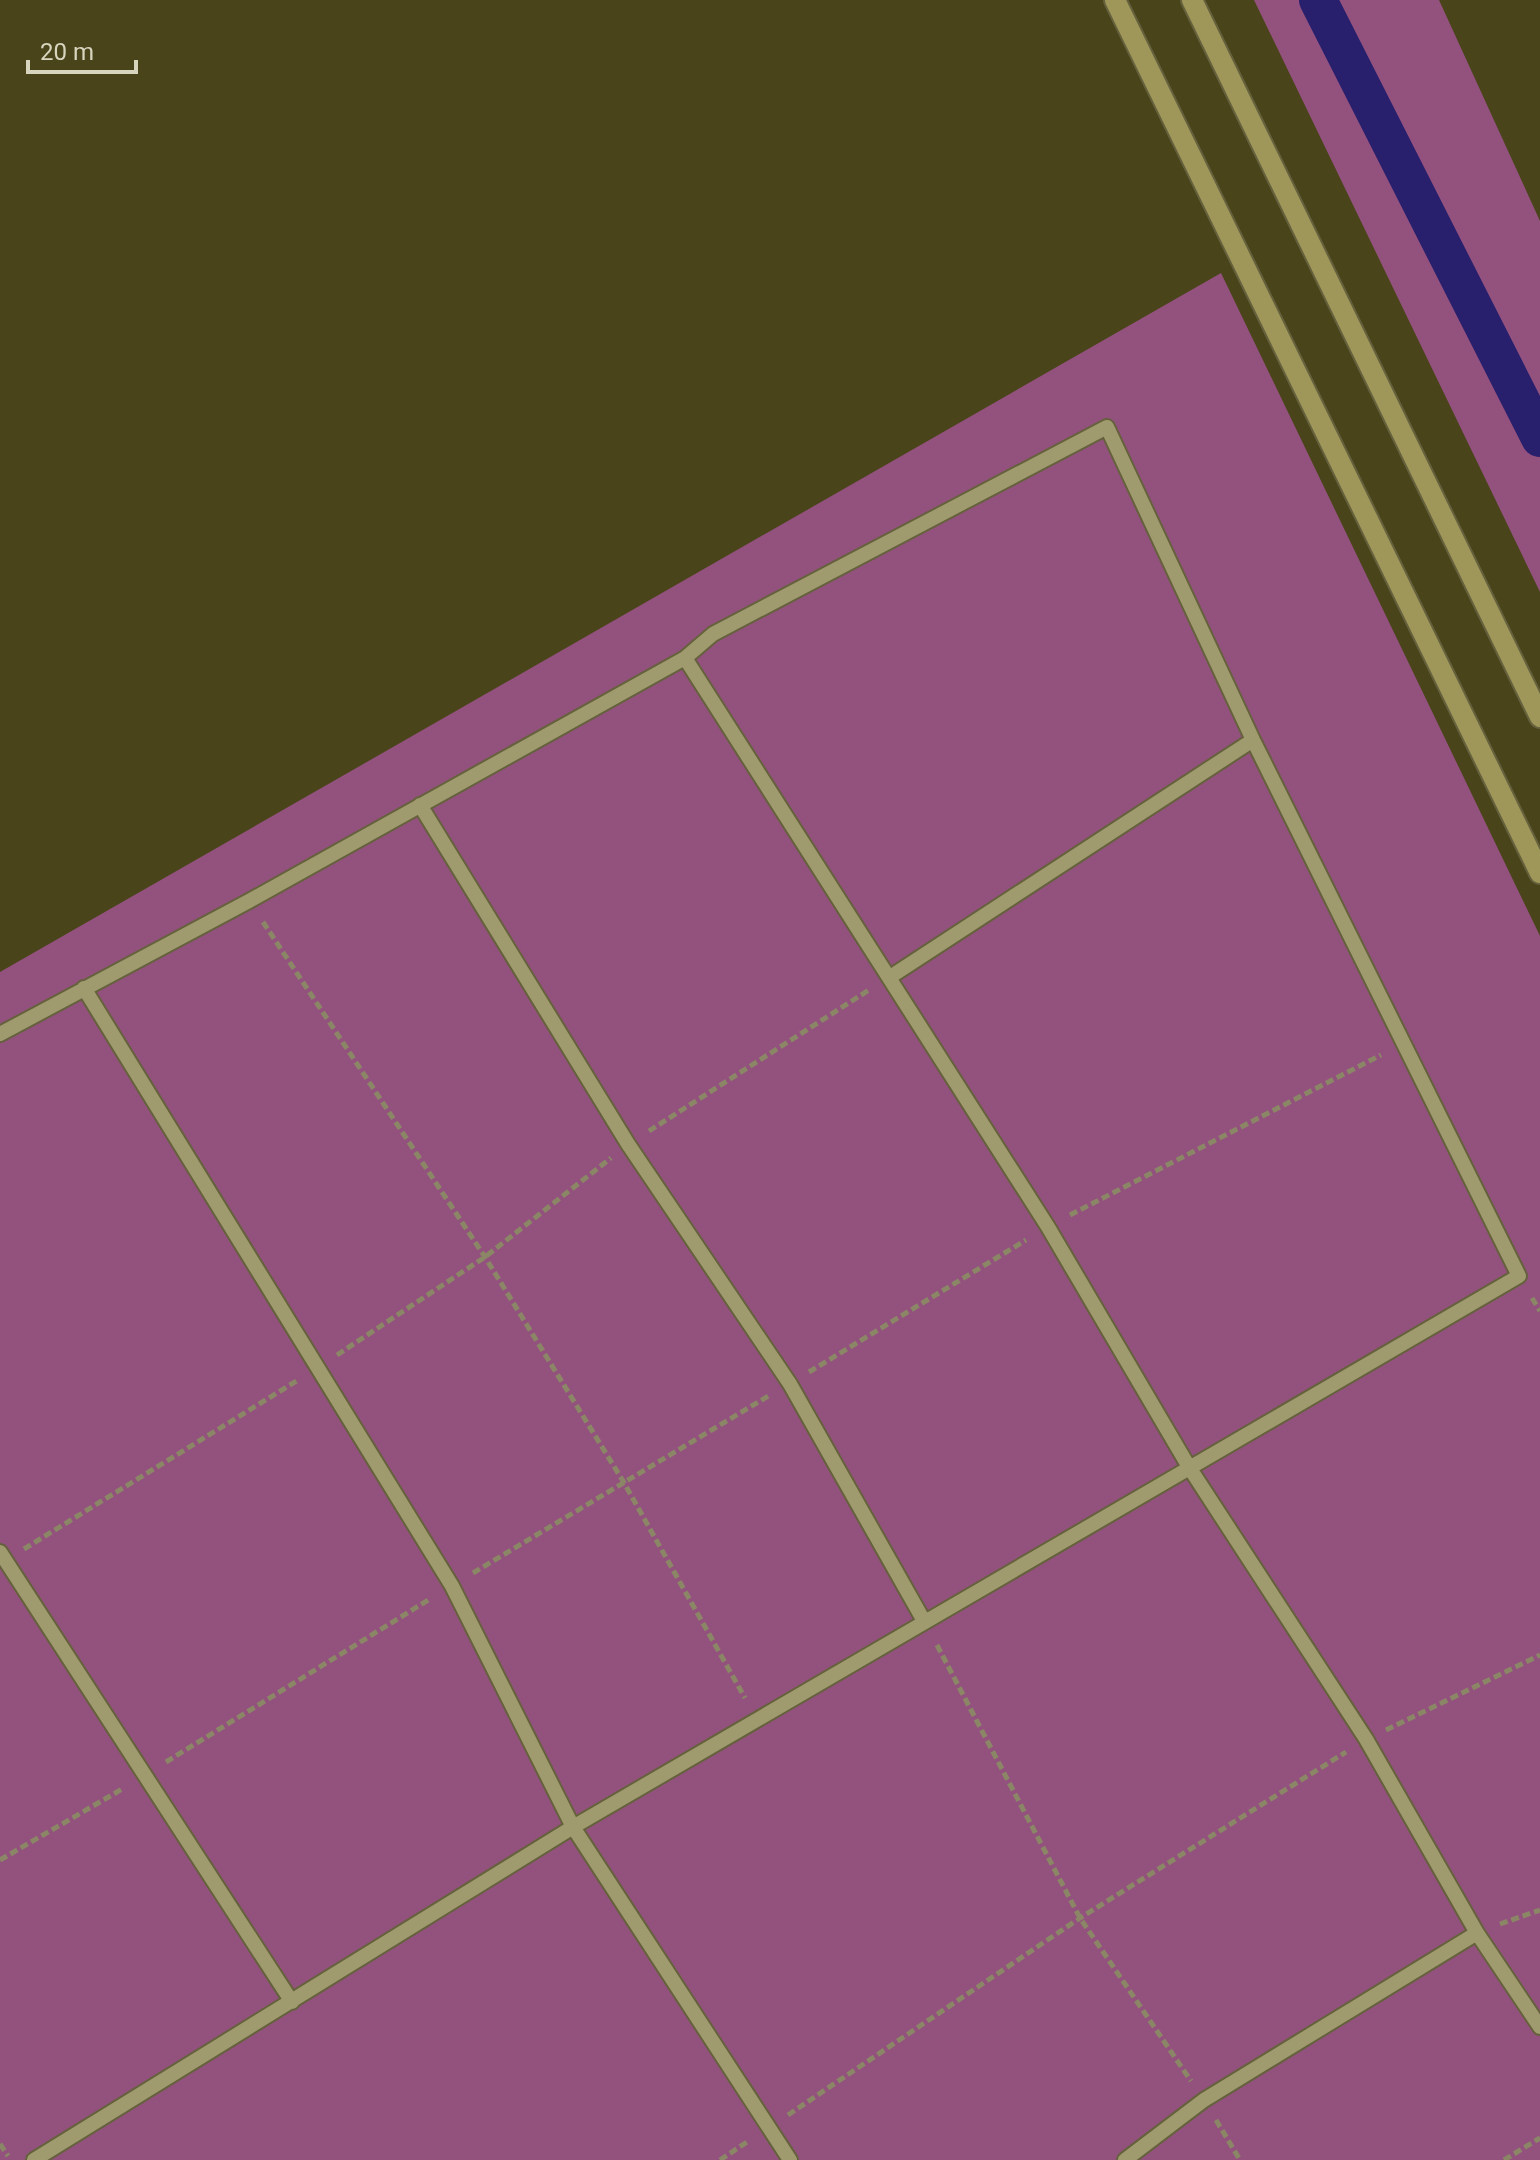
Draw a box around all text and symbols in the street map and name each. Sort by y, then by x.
scale bar [28,24,136,74]
text: 20 m [40,38,94,66]

